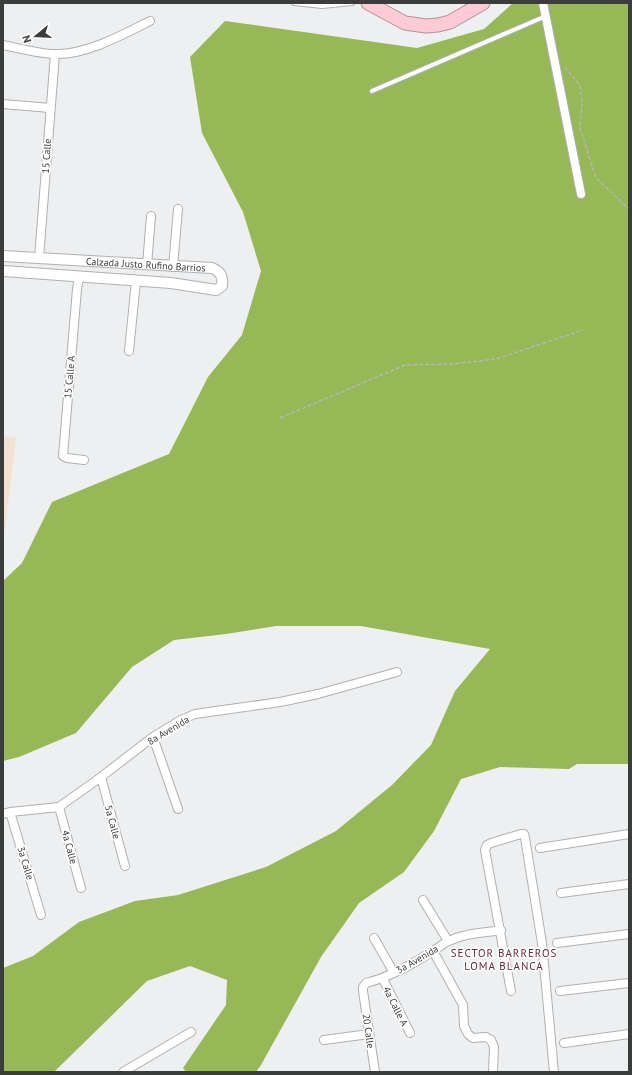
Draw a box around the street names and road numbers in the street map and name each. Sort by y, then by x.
street label: 15 Calle [39,138,54,174]
street label: Calzada Justo Rufino Barrios [86,255,206,275]
street label: 15 Calle A [61,355,78,399]
street label: 8a Avenida [145,713,192,748]
street label: 5a Calle [102,804,123,840]
street label: 4a Calle [59,829,80,865]
street label: 3a Calle [14,845,37,882]
street label: 3a Avenida [394,942,441,977]
street label: 4a Calle A [380,984,411,1028]
street label: 20 Calle [360,1013,377,1049]

